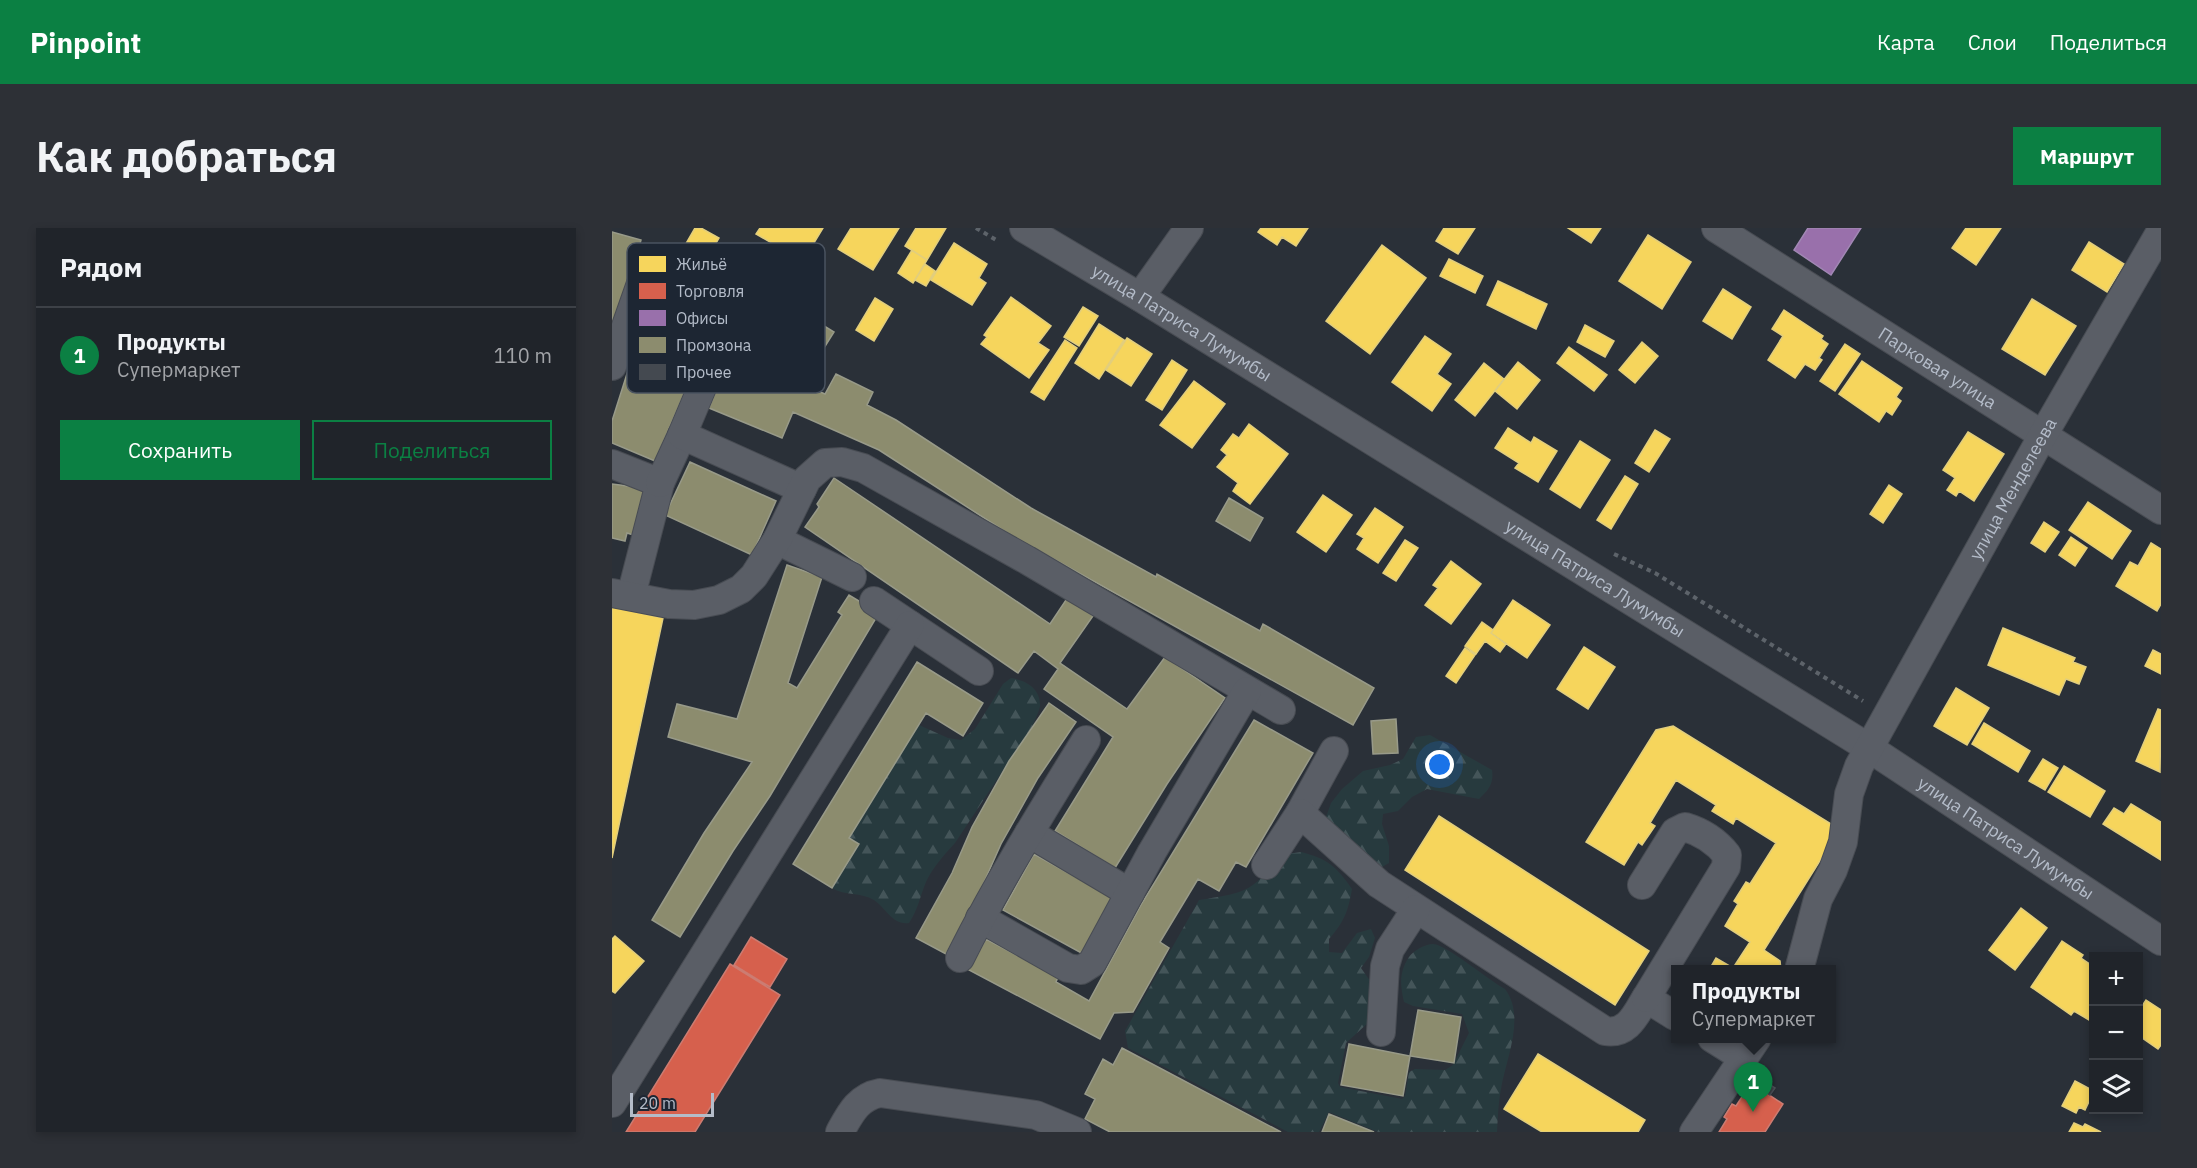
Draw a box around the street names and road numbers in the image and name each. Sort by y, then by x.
street label: улица Патриса Лумумбы [1088,259,1276,387]
street label: Парковая улица [1874,322,2001,414]
street label: улица Менделеева [1964,413,2062,564]
street label: улица Патриса Лумумбы [1501,514,1689,642]
street label: улица Патриса Лумумбы [1913,771,2099,905]

